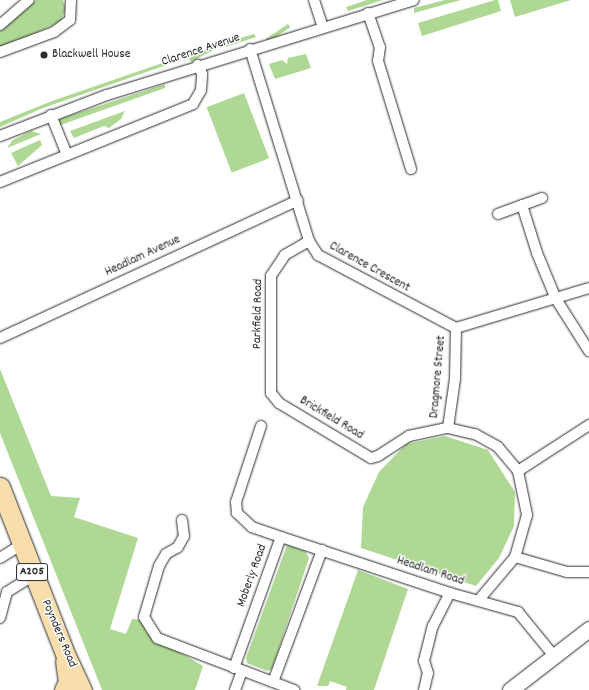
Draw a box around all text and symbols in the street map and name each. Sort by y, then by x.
street label: Clarence Avenue [160,31,242,71]
place label: Blackwell House [52,47,130,63]
marker: Blackwell House [39,50,49,60]
street label: Headlam Avenue [103,233,183,281]
street label: Clarence Crescent [326,239,412,297]
street label: Parkfield Road [251,279,267,349]
street label: Dragmore Street [428,335,450,419]
street label: Brickfield Road [296,394,366,444]
street label: Moberly Road [235,543,271,609]
street label: Headlam Road [394,554,466,590]
road number: A205 [16,562,48,582]
street label: Poynders Road [37,598,79,670]

